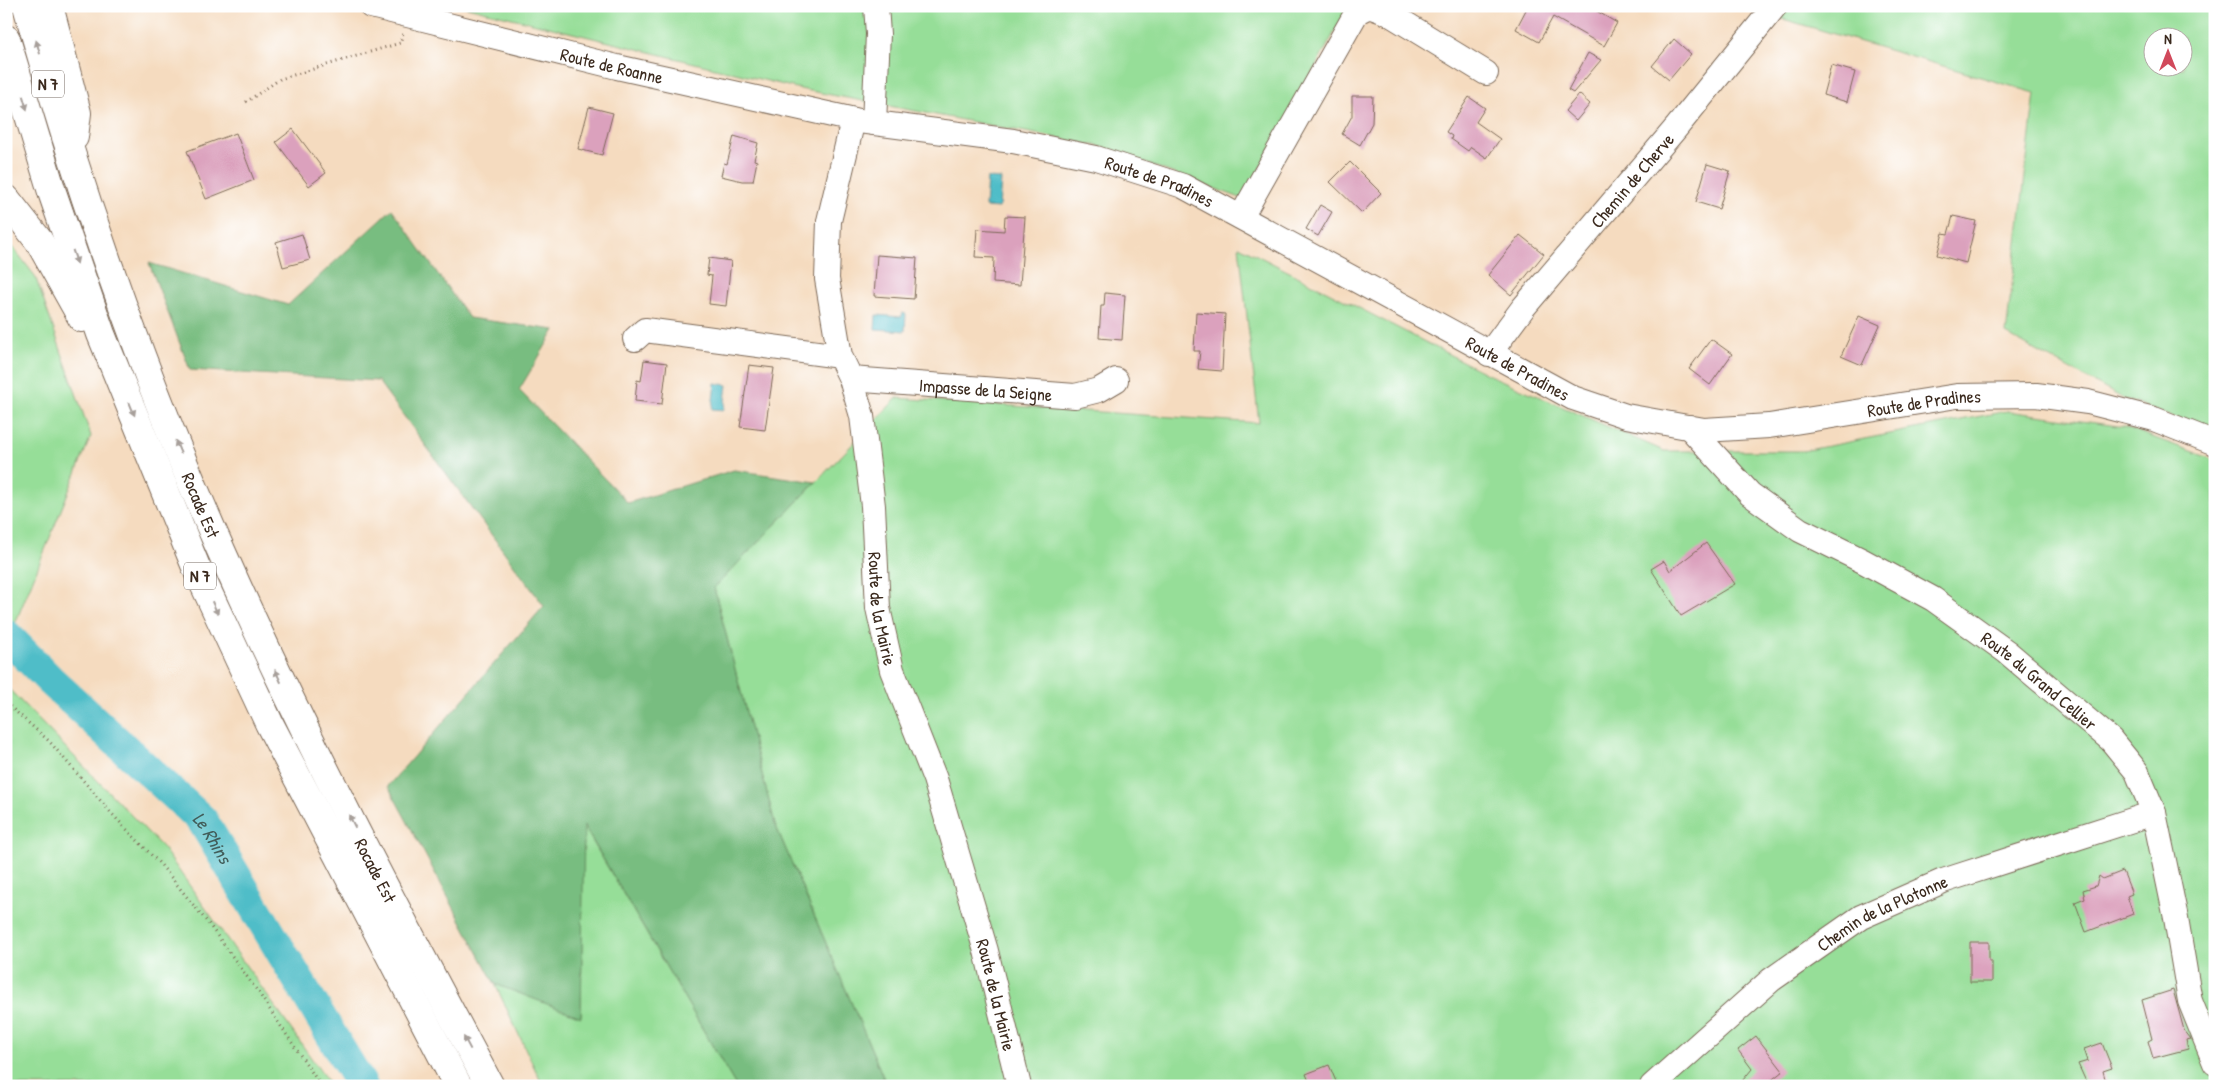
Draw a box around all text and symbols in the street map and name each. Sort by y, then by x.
north arrow [2144,28,2194,78]
text: N [2164,29,2172,48]
one-way arrow [34,39,42,54]
street label: Route de Roanne [558,41,665,89]
road number: N 7 [32,70,64,98]
one-way arrow [22,95,30,110]
street label: Chemin de Cherve [1584,127,1679,233]
street label: Route de Pradines [1102,149,1218,213]
one-way arrow [71,250,79,265]
street label: Route de Pradines [1462,330,1574,406]
street label: Impasse de la Seigne [918,372,1053,407]
street label: Route de Pradines [1865,383,1981,423]
one-way arrow [128,402,136,416]
one-way arrow [173,440,181,454]
street label: Rocade Est [176,469,227,542]
street label: Route de la Mairie [863,551,903,668]
road number: N 7 [184,562,216,590]
one-way arrow [211,601,219,615]
street label: Route du Grand Cellier [1976,625,2103,736]
one-way arrow [274,669,282,683]
water label: Le Rhins [188,805,239,870]
one-way arrow [348,814,356,828]
street label: Rocade Est [349,834,403,907]
street label: Chemin de la Plotonne [1811,868,1950,957]
street label: Route de la Mairie [971,936,1022,1053]
one-way arrow [463,1035,471,1050]

